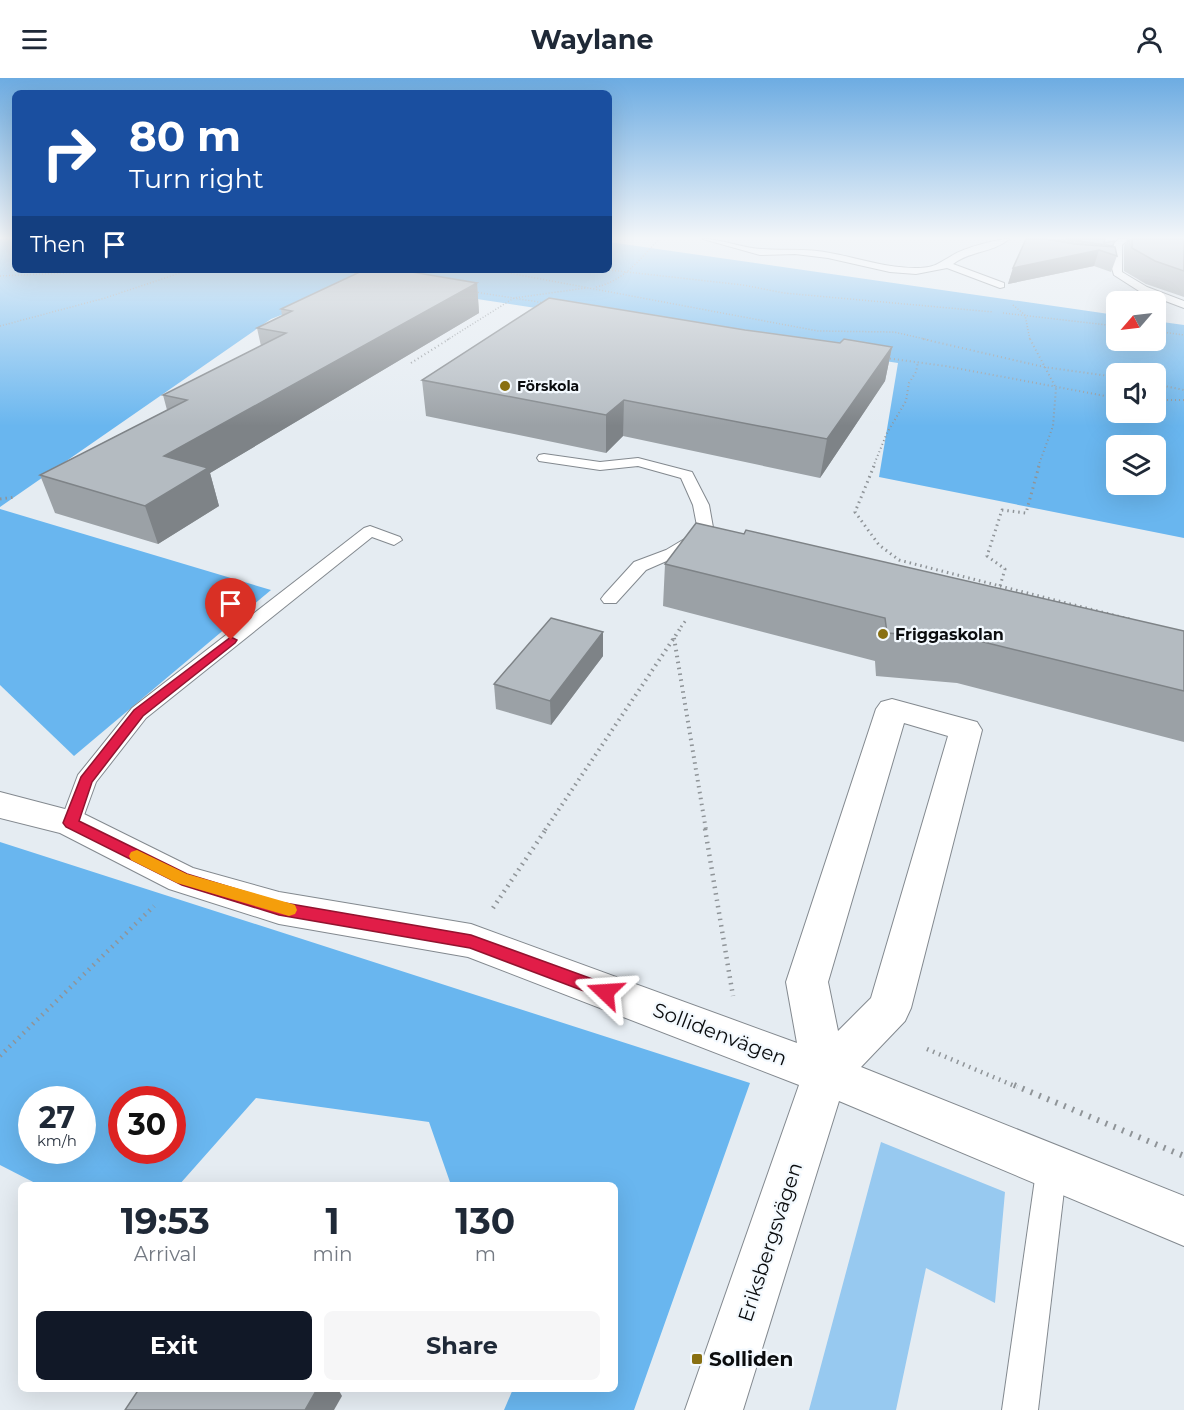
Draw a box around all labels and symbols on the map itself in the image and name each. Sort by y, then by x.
north arrow [1106,291,1166,351]
place label: Förskola [517,377,579,395]
marker: Förskola [498,379,512,393]
pin [205,578,256,640]
place label: Friggaskolan [895,625,1004,644]
marker: Friggaskolan [876,627,890,641]
position arrow [573,960,637,1024]
street label: Sollidenvägen [650,997,790,1071]
speed limit sign: 30 [108,1086,186,1164]
street label: Eriksbergsvägen [733,1159,807,1325]
place label: Solliden [709,1347,793,1371]
marker: Solliden [690,1352,704,1366]

